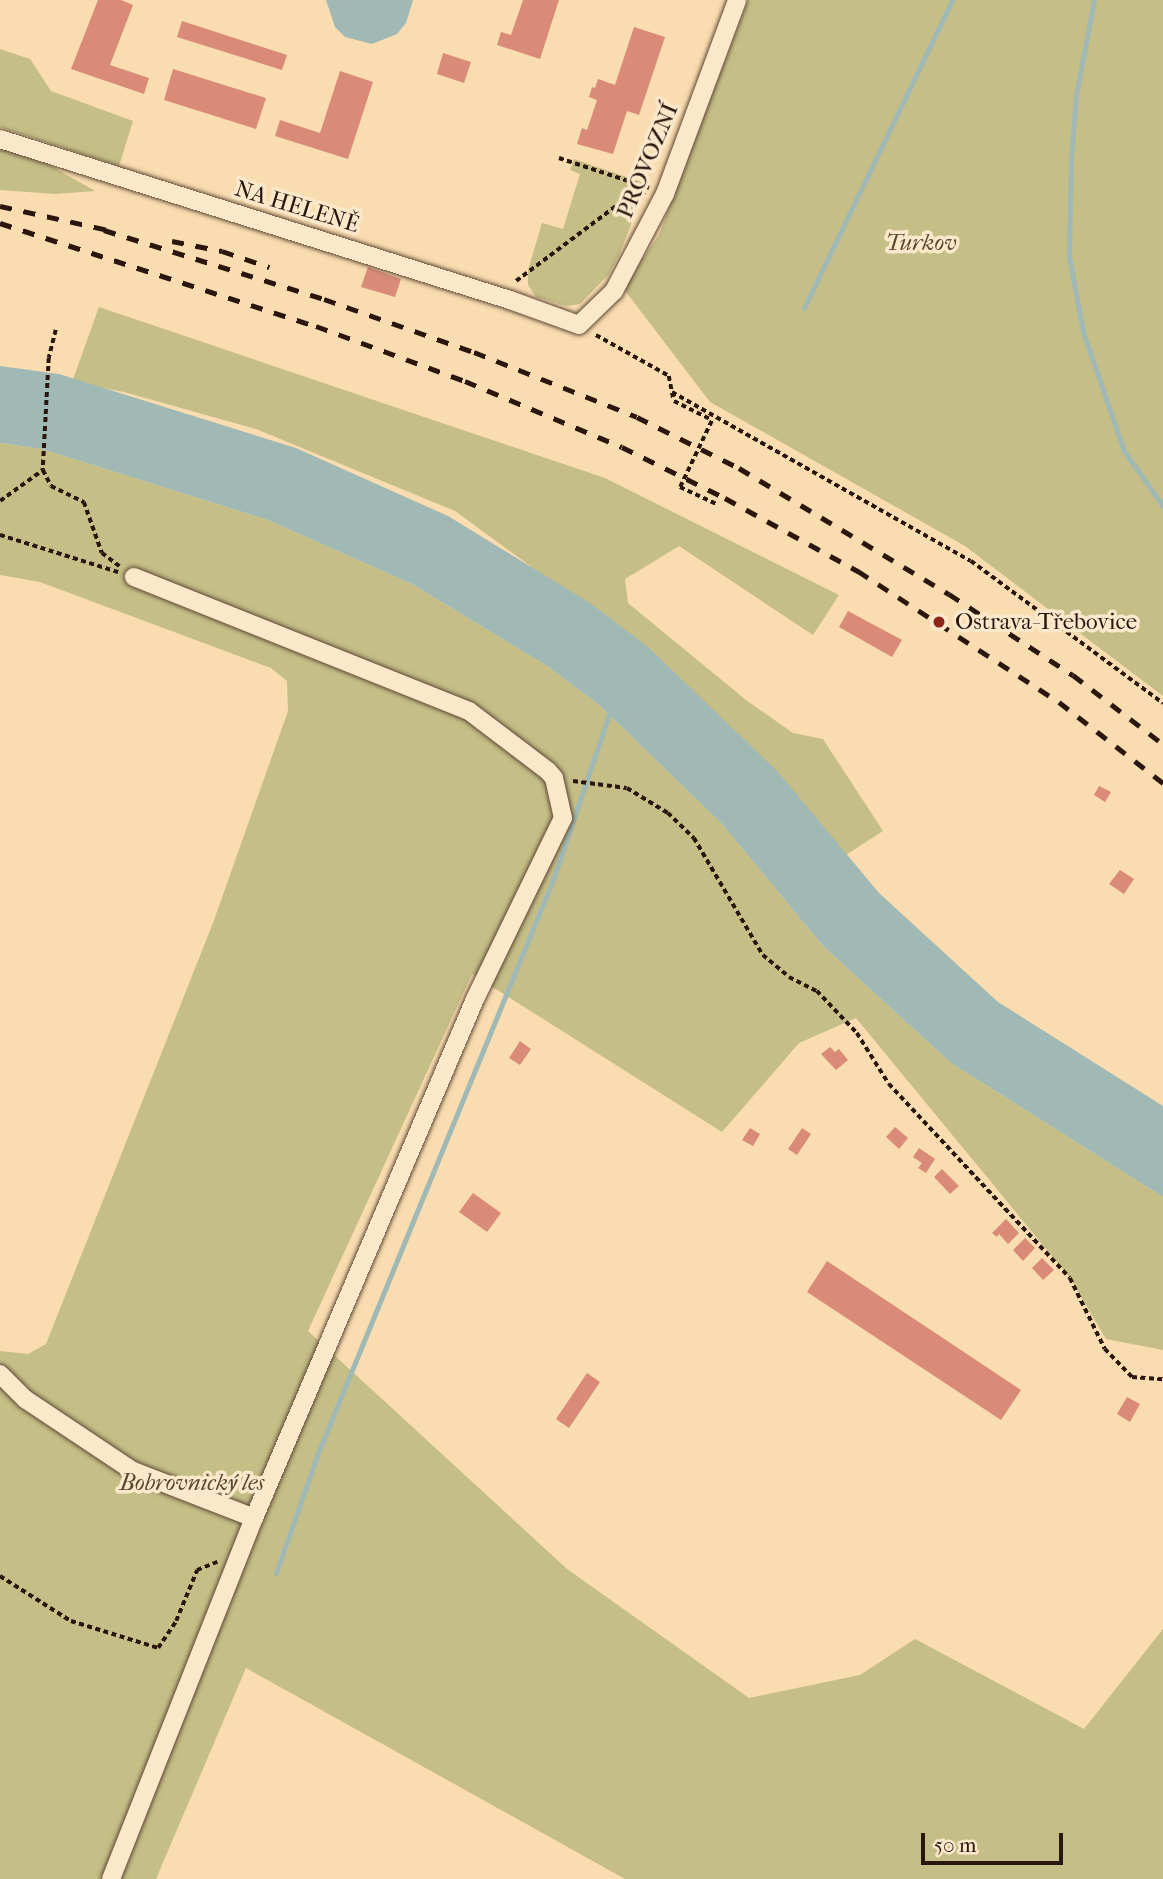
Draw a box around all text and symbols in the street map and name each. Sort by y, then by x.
street label: PROVOZNÍ [611,99,685,223]
street label: NA HELENĚ [232,175,362,239]
park label: Turkov [885,229,957,257]
place label: Ostrava-Třebovice [955,608,1137,636]
marker: Ostrava-Třebovice [929,612,949,632]
park label: Bobrovnický les [120,1469,264,1497]
scale bar [925,1820,1067,1864]
text: 50 m [934,1833,977,1857]

